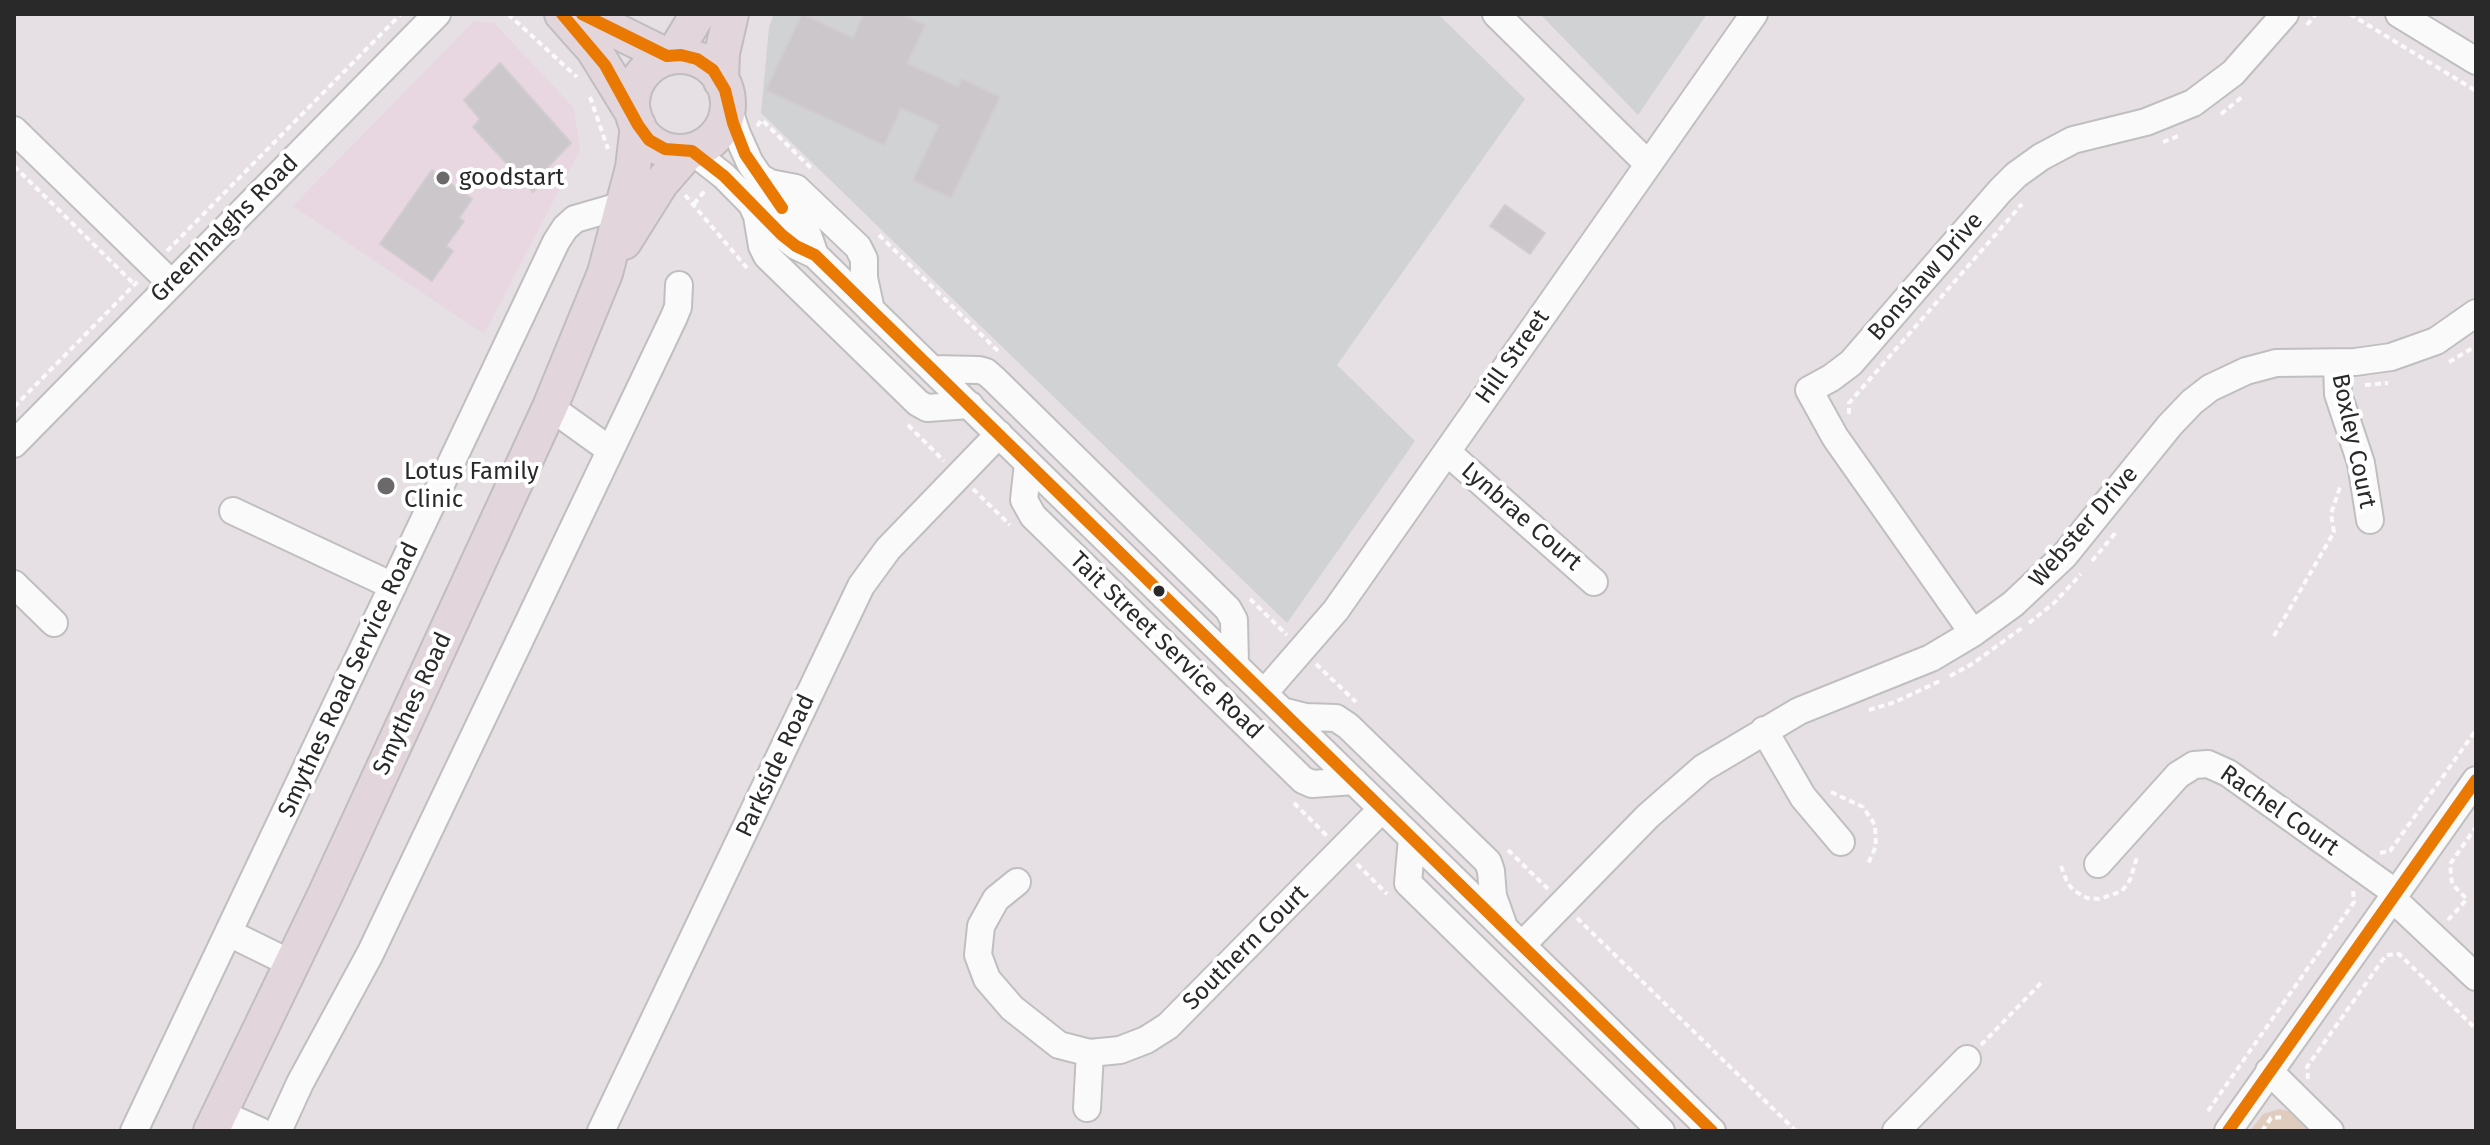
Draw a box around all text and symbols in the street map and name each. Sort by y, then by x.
street label: Greenhalghs Road [145,149,305,309]
place label: goodstart [459,164,564,192]
marker: goodstart [434,169,452,187]
street label: Bonshaw Drive [1862,207,1990,347]
street label: Hill Street [1470,304,1556,410]
street label: Boxley Court [2325,371,2381,511]
street label: Lynbrae Court [1455,457,1587,577]
place label: Lotus Family Clinic [404,458,539,514]
street label: Webster Drive [2023,460,2145,594]
marker: Lotus Family Clinic [375,475,397,497]
street label: Smythes Road Service Road [273,538,425,822]
street label: Tait Street Service Road [1063,546,1269,746]
unlabelled marker [1151,583,1167,599]
street label: Smythes Road [367,628,459,780]
street label: Parkside Road [730,690,822,842]
street label: Rachel Court [2214,760,2344,862]
street label: Southern Court [1177,879,1315,1017]

